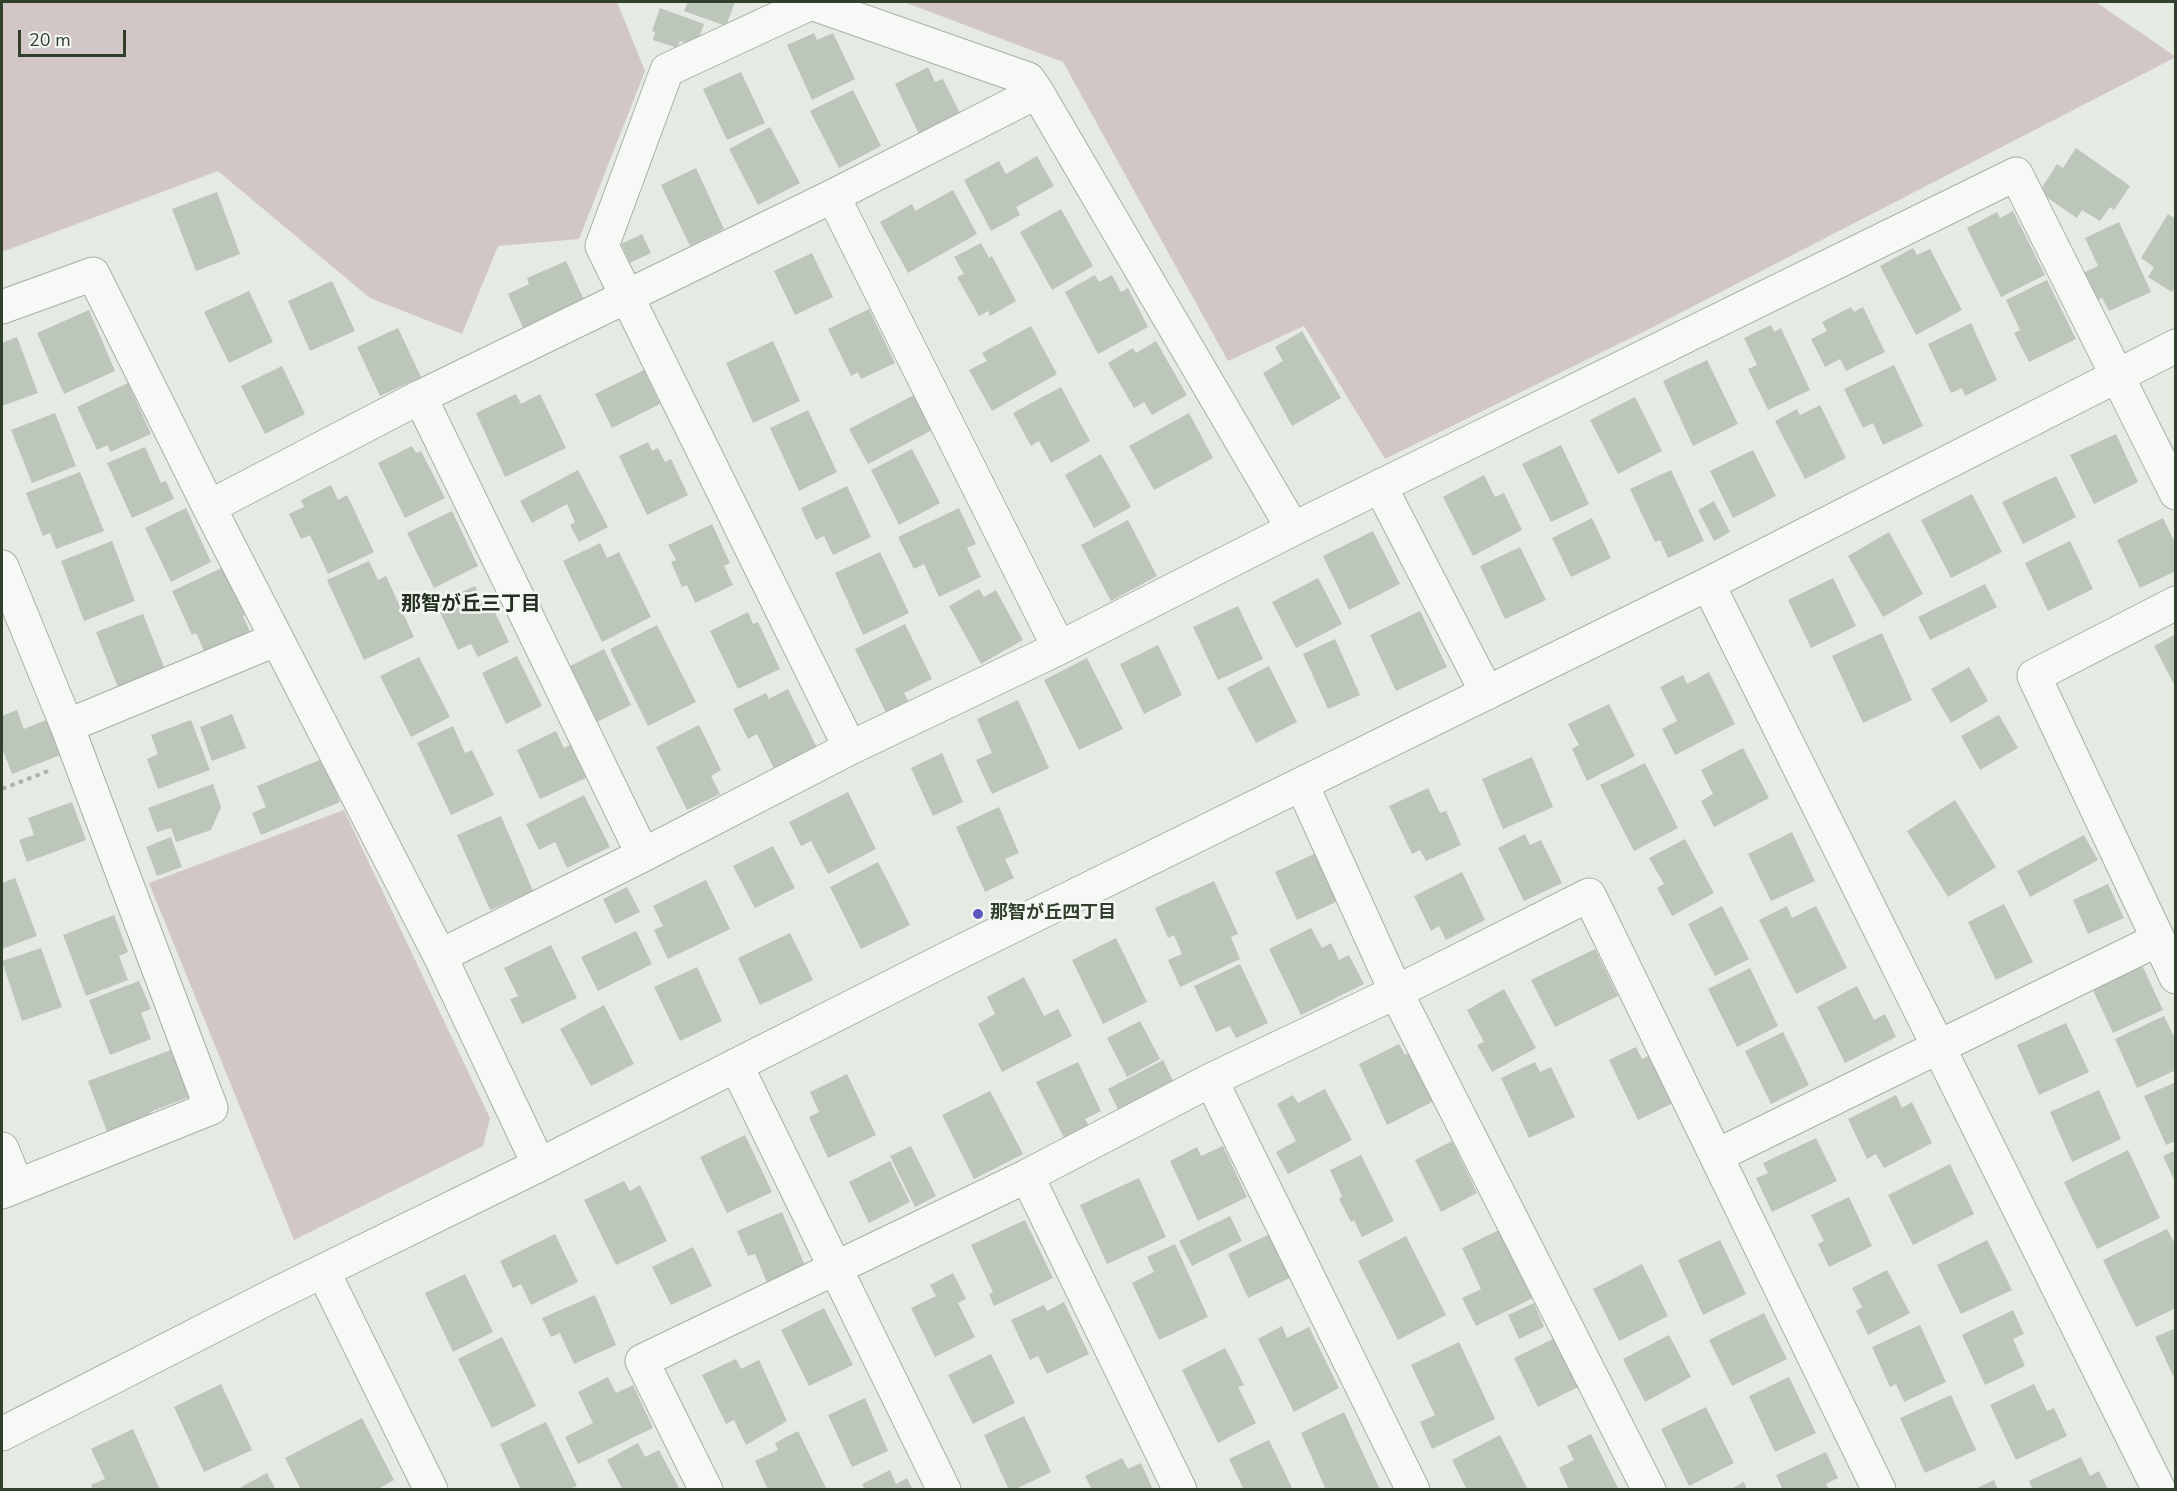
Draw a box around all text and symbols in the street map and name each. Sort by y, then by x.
scale bar [21,18,129,56]
text: 20 m [29,28,71,52]
district label: 那智が丘三丁目 [401,593,541,617]
place label: 那智が丘四丁目 [990,903,1116,925]
marker: 那智が丘四丁目 [971,907,985,921]

